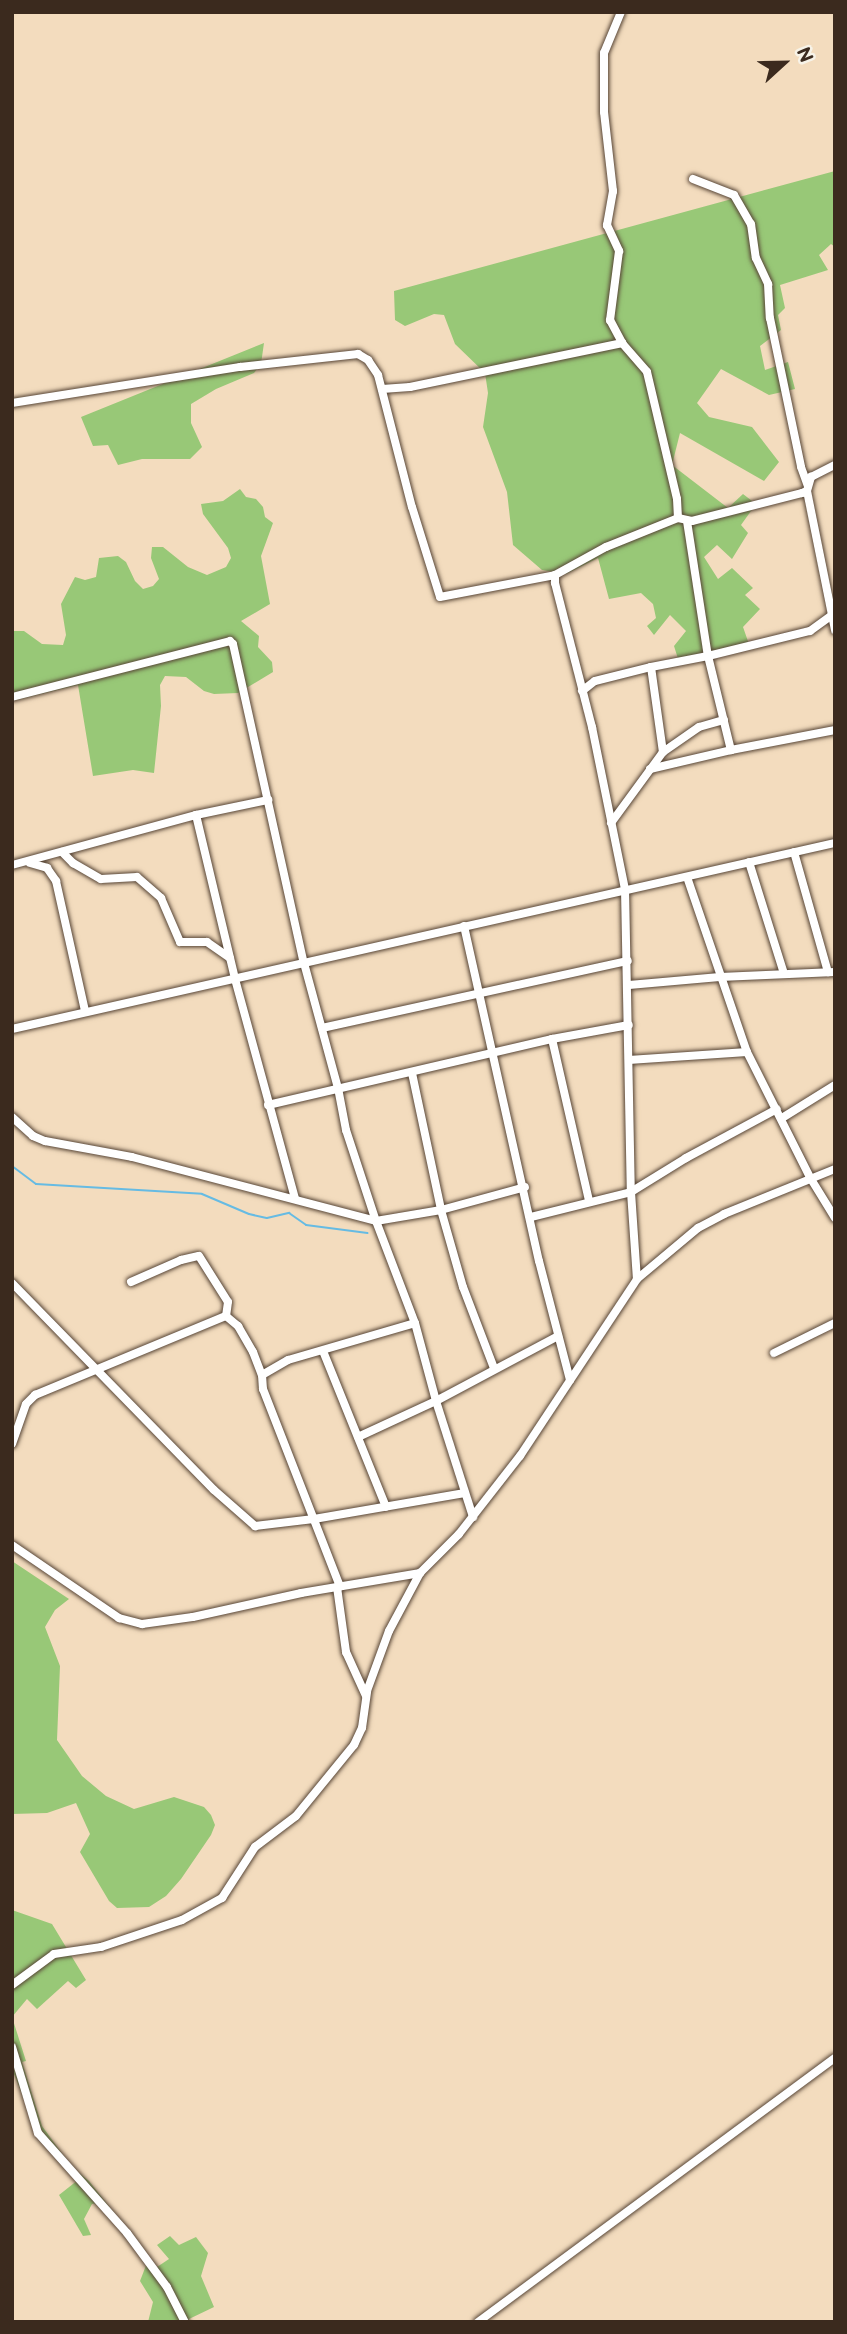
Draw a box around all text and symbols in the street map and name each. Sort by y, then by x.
north arrow [749,28,819,98]
text: N [791,44,817,66]

